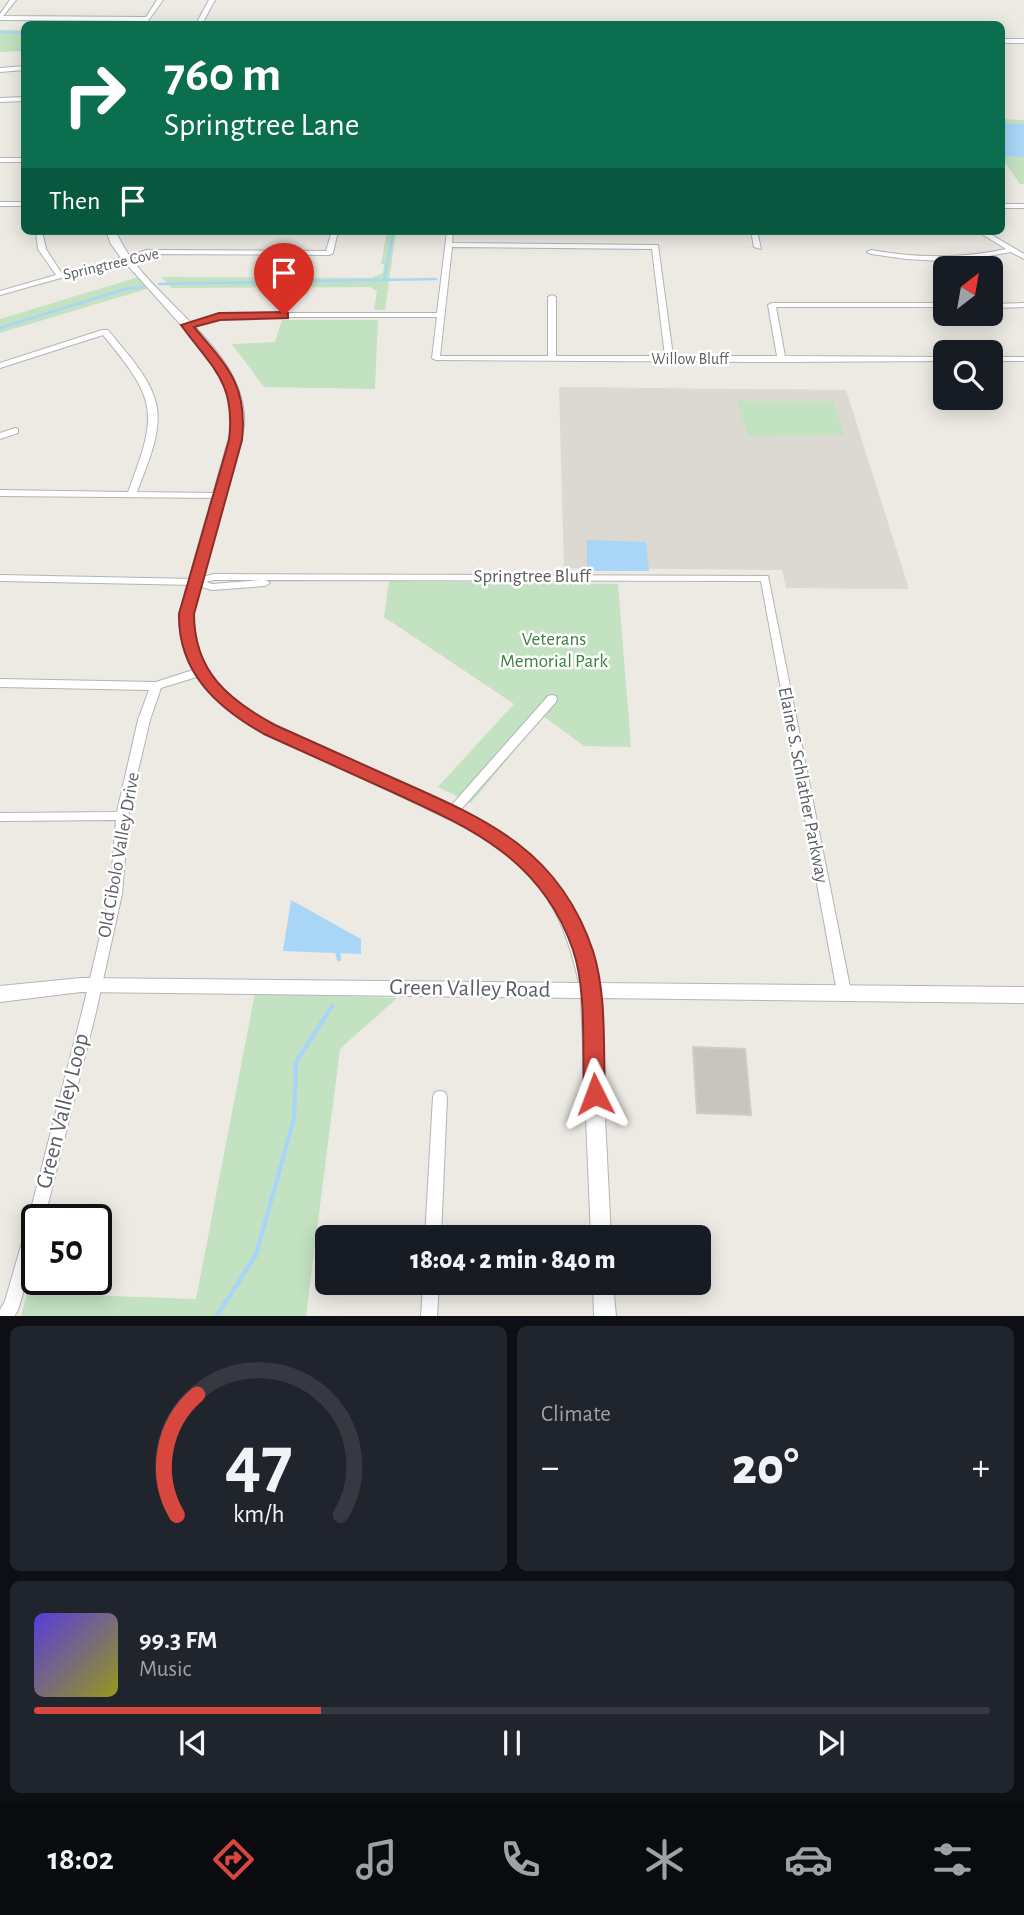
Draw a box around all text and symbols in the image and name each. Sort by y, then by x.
icon: right [49,49,140,140]
text: 760 m [164,51,281,100]
text: Springtree Lane [164,109,360,141]
icon: arrive [114,182,152,220]
text: Then [49,188,100,214]
pin [254,243,314,315]
street label: Springtree Cove [62,245,160,283]
icon: arrive [265,254,303,292]
north arrow [933,256,1003,326]
map controls [933,256,1003,410]
button: search [933,340,1003,410]
street label: Willow Bluff [651,351,730,367]
street label: Springtree Bluff [474,567,592,586]
park label: Veterans Memorial Park [500,630,608,671]
street label: Elaine S. Schlather Parkway [775,685,831,885]
street label: Old Cibolo Valley Drive [95,771,143,939]
street label: Green Valley Road [389,976,551,1002]
street label: Green Valley Loop [33,1031,93,1191]
position arrow [558,1057,632,1131]
speed limit sign: 50 [21,1204,112,1295]
text: 18:04 · 2 min · 840 m [410,1247,616,1273]
text: Climate [541,1403,611,1426]
text: 47 [224,1427,293,1500]
text: 20° [732,1441,799,1493]
text: − [541,1449,559,1487]
text: + [972,1449,990,1487]
text: km/h [233,1501,284,1526]
text: 99.3 FM [139,1627,218,1653]
text: Music [139,1658,191,1681]
icon: previous [174,1724,212,1762]
icon: pause [493,1724,531,1762]
icon: next [812,1724,850,1762]
icon: directions [209,1835,258,1884]
icon: music [352,1835,401,1884]
icon: phone [496,1835,545,1884]
icon: climate [640,1835,689,1884]
icon: car [784,1835,833,1884]
icon: filters [928,1835,977,1884]
text: 18:02 [47,1843,114,1875]

